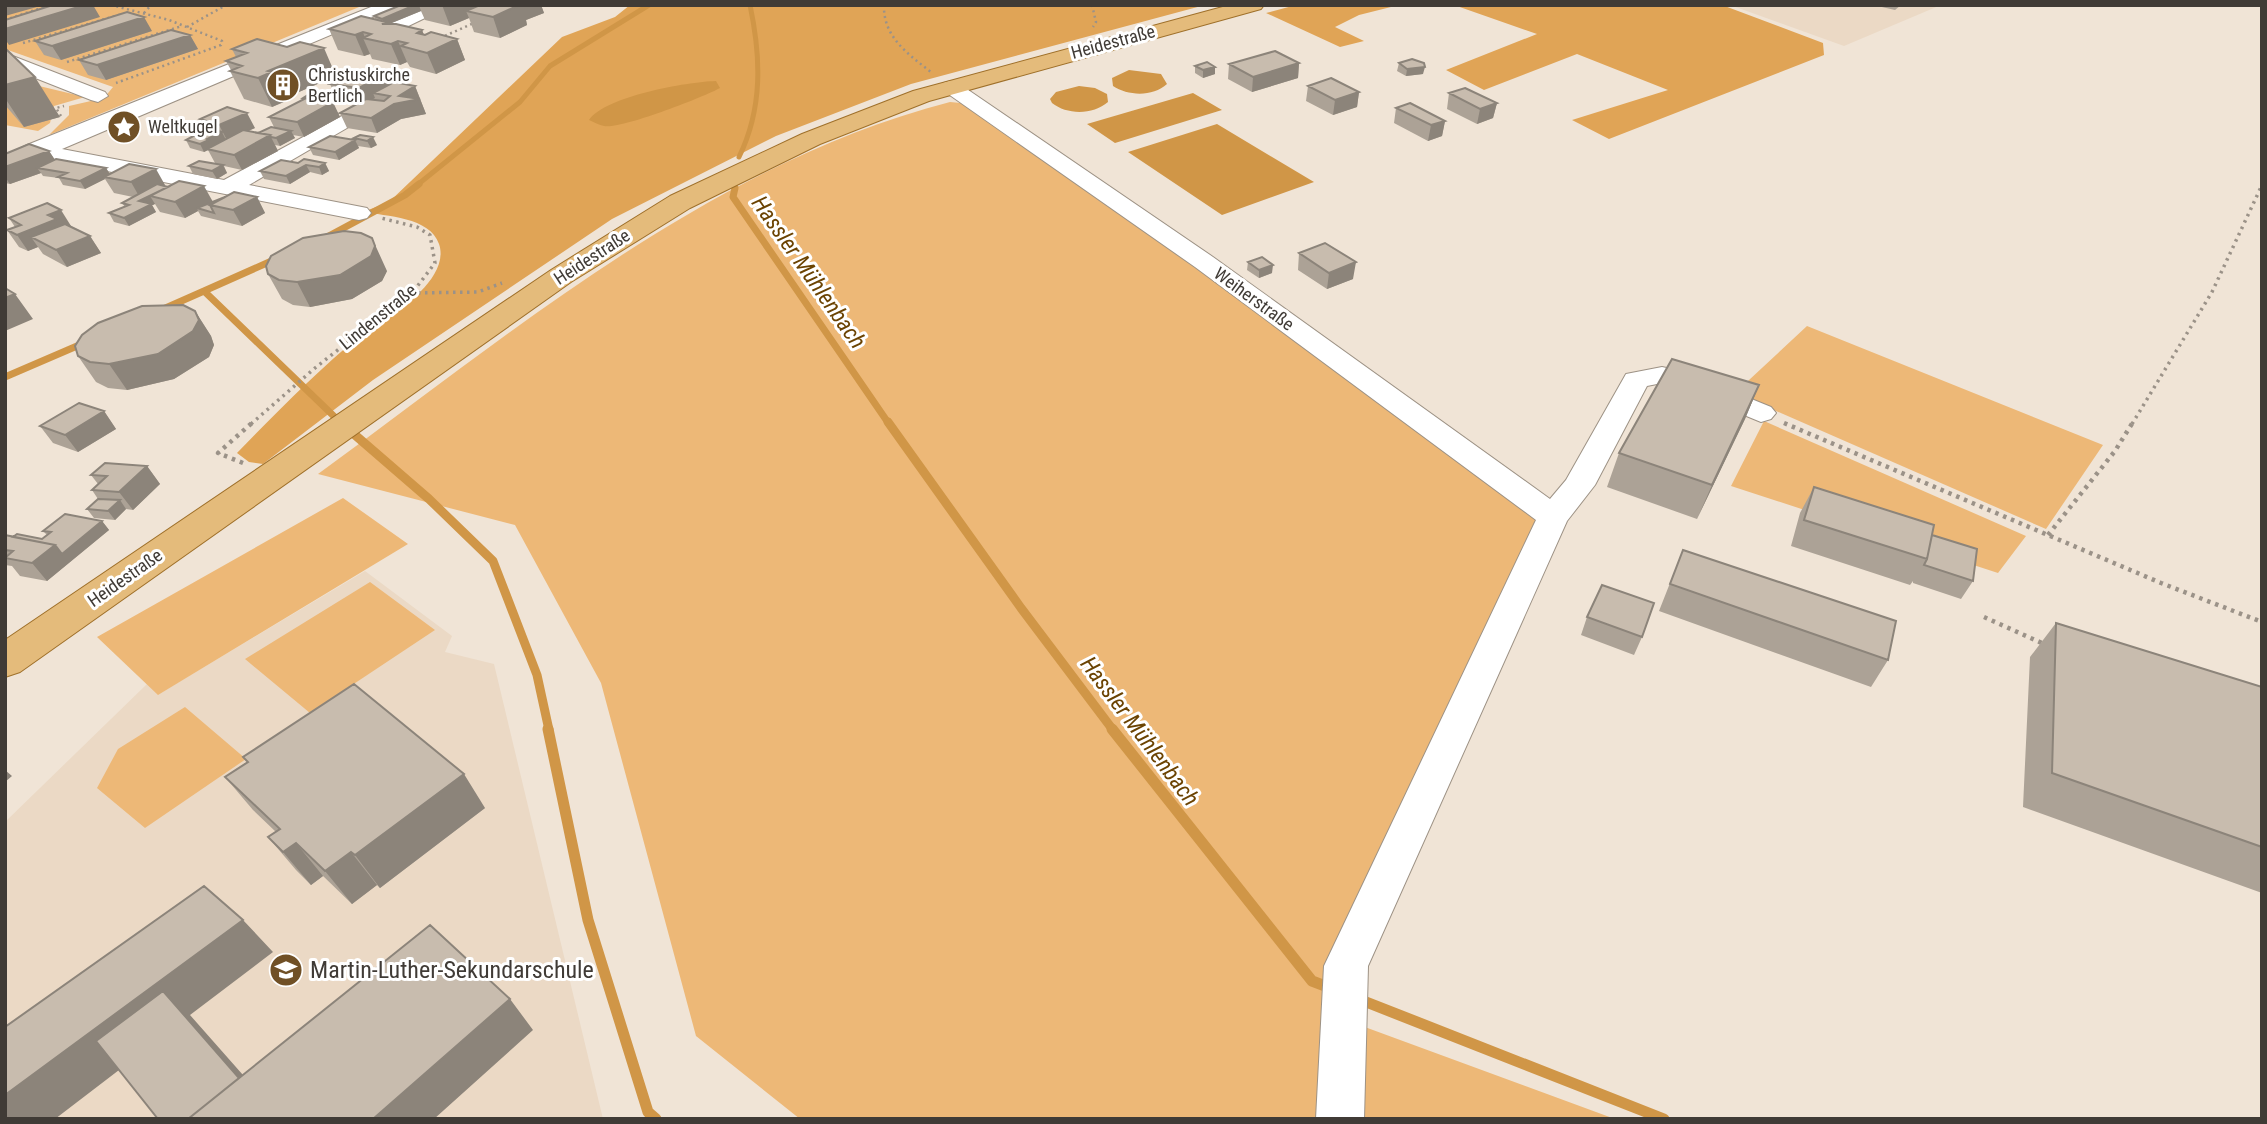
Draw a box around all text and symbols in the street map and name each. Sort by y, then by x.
street label: Heidestraße [1069,20,1157,63]
place label: Christuskirche Bertlich [308,64,410,106]
building icon: Christuskirche Bertlich [264,66,302,104]
place icon: Weltkugel [105,108,143,146]
place label: Weltkugel [148,116,218,137]
water label: Hassler Mühlenbach [746,191,871,354]
street label: Heidestraße [550,224,634,289]
street label: Weiherstraße [1210,263,1298,335]
street label: Lindenstraße [335,279,420,354]
street label: Heidestraße [83,544,166,611]
water label: Hassler Mühlenbach [1075,651,1205,811]
school or university icon: Martin-Luther-Sekundarschule [267,951,305,989]
place label: Martin-Luther-Sekundarschule [310,956,594,984]

